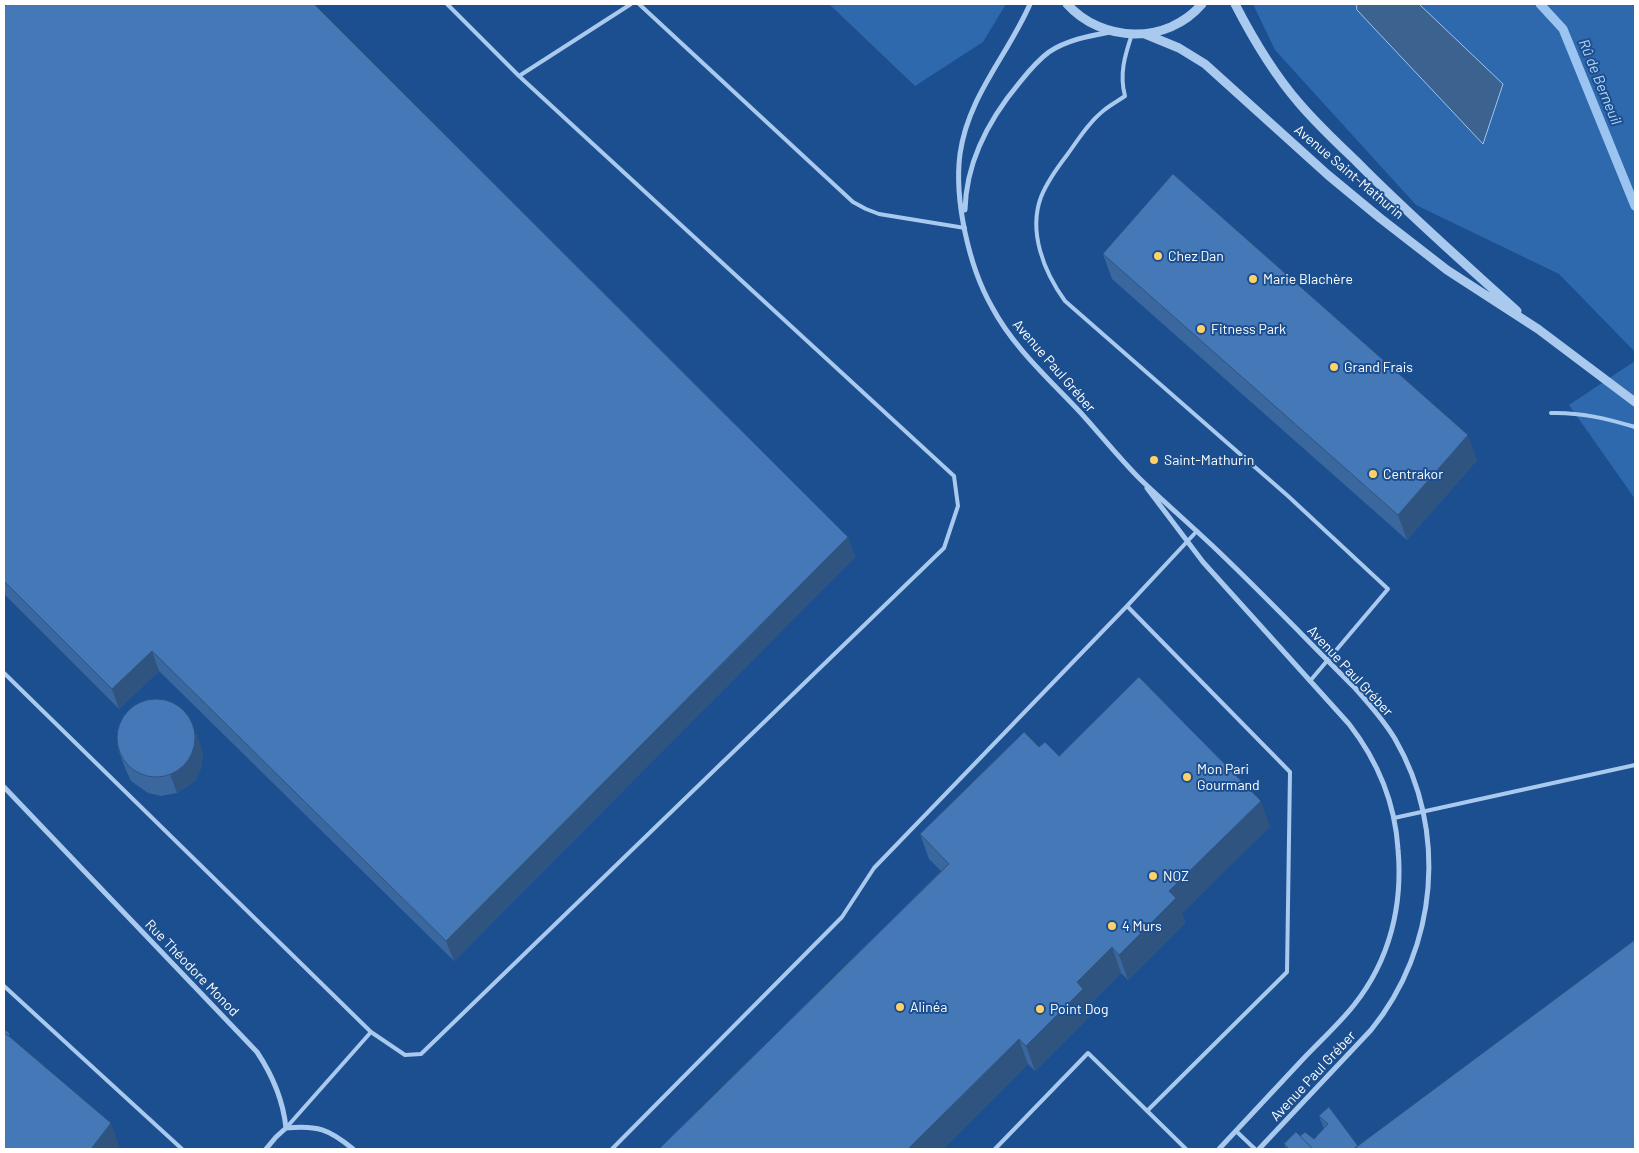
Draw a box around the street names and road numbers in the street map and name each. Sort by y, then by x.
street label: Avenue Saint-Mathurin [1291,121,1407,223]
street label: Avenue Paul Gréber [1009,316,1099,416]
street label: Avenue Paul Gréber [1304,622,1396,720]
street label: Rue Théodore Monod [142,916,242,1020]
street label: Avenue Paul Gréber [1267,1027,1359,1125]

